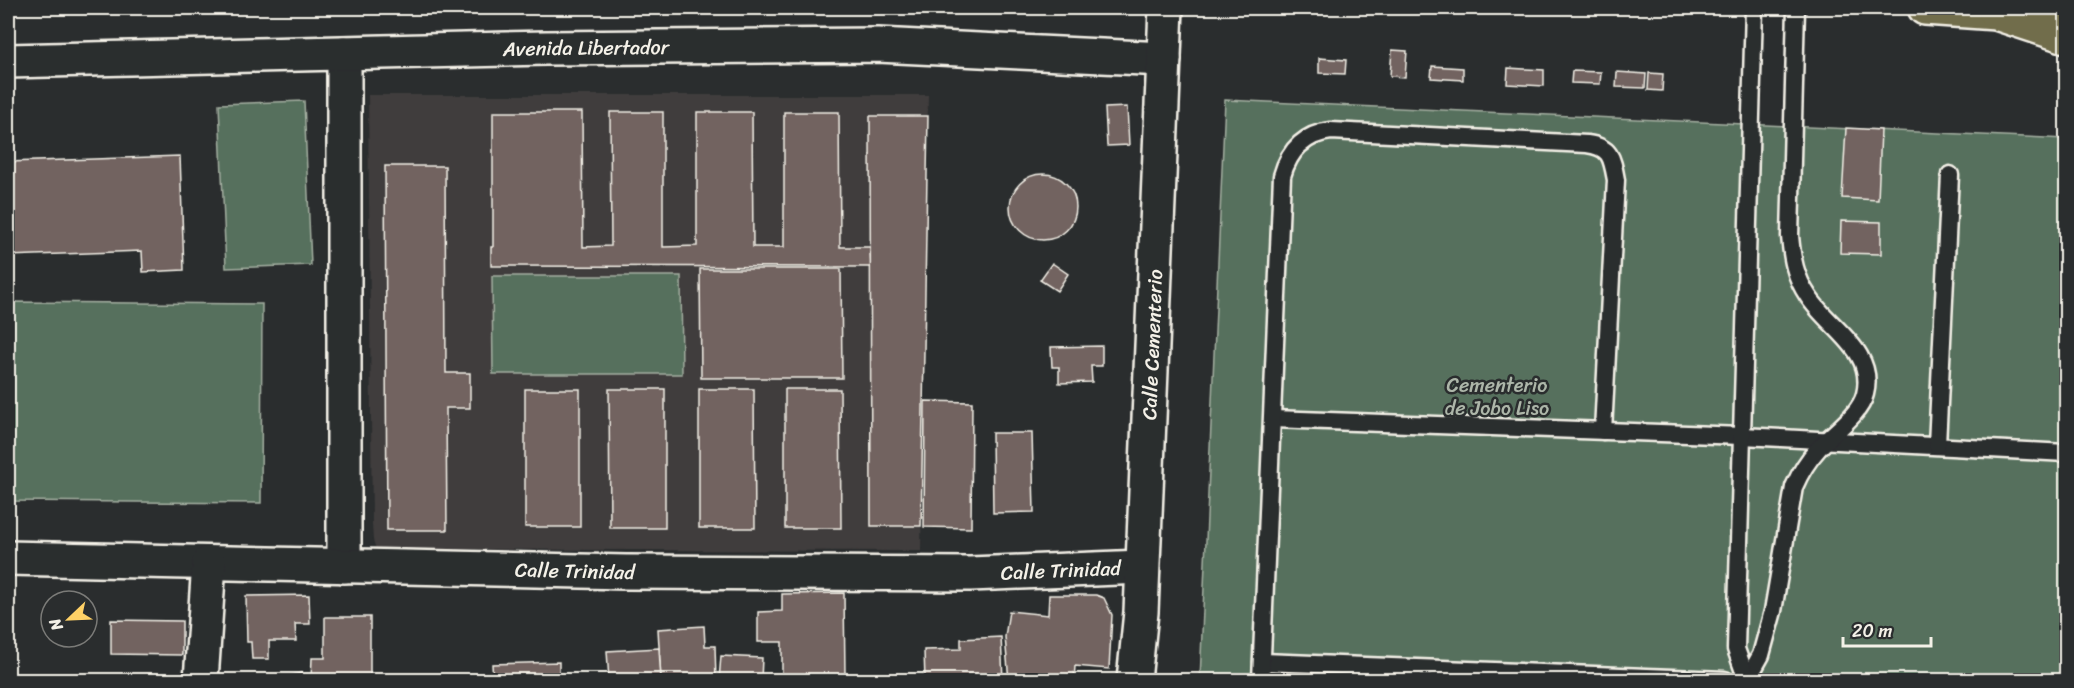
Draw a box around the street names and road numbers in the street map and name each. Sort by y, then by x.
street label: Avenida Libertador [501,30,671,67]
street label: Calle Cementerio [1132,268,1173,421]
street label: Calle Trinidad [1000,551,1123,591]
street label: Calle Trinidad [514,552,636,590]

